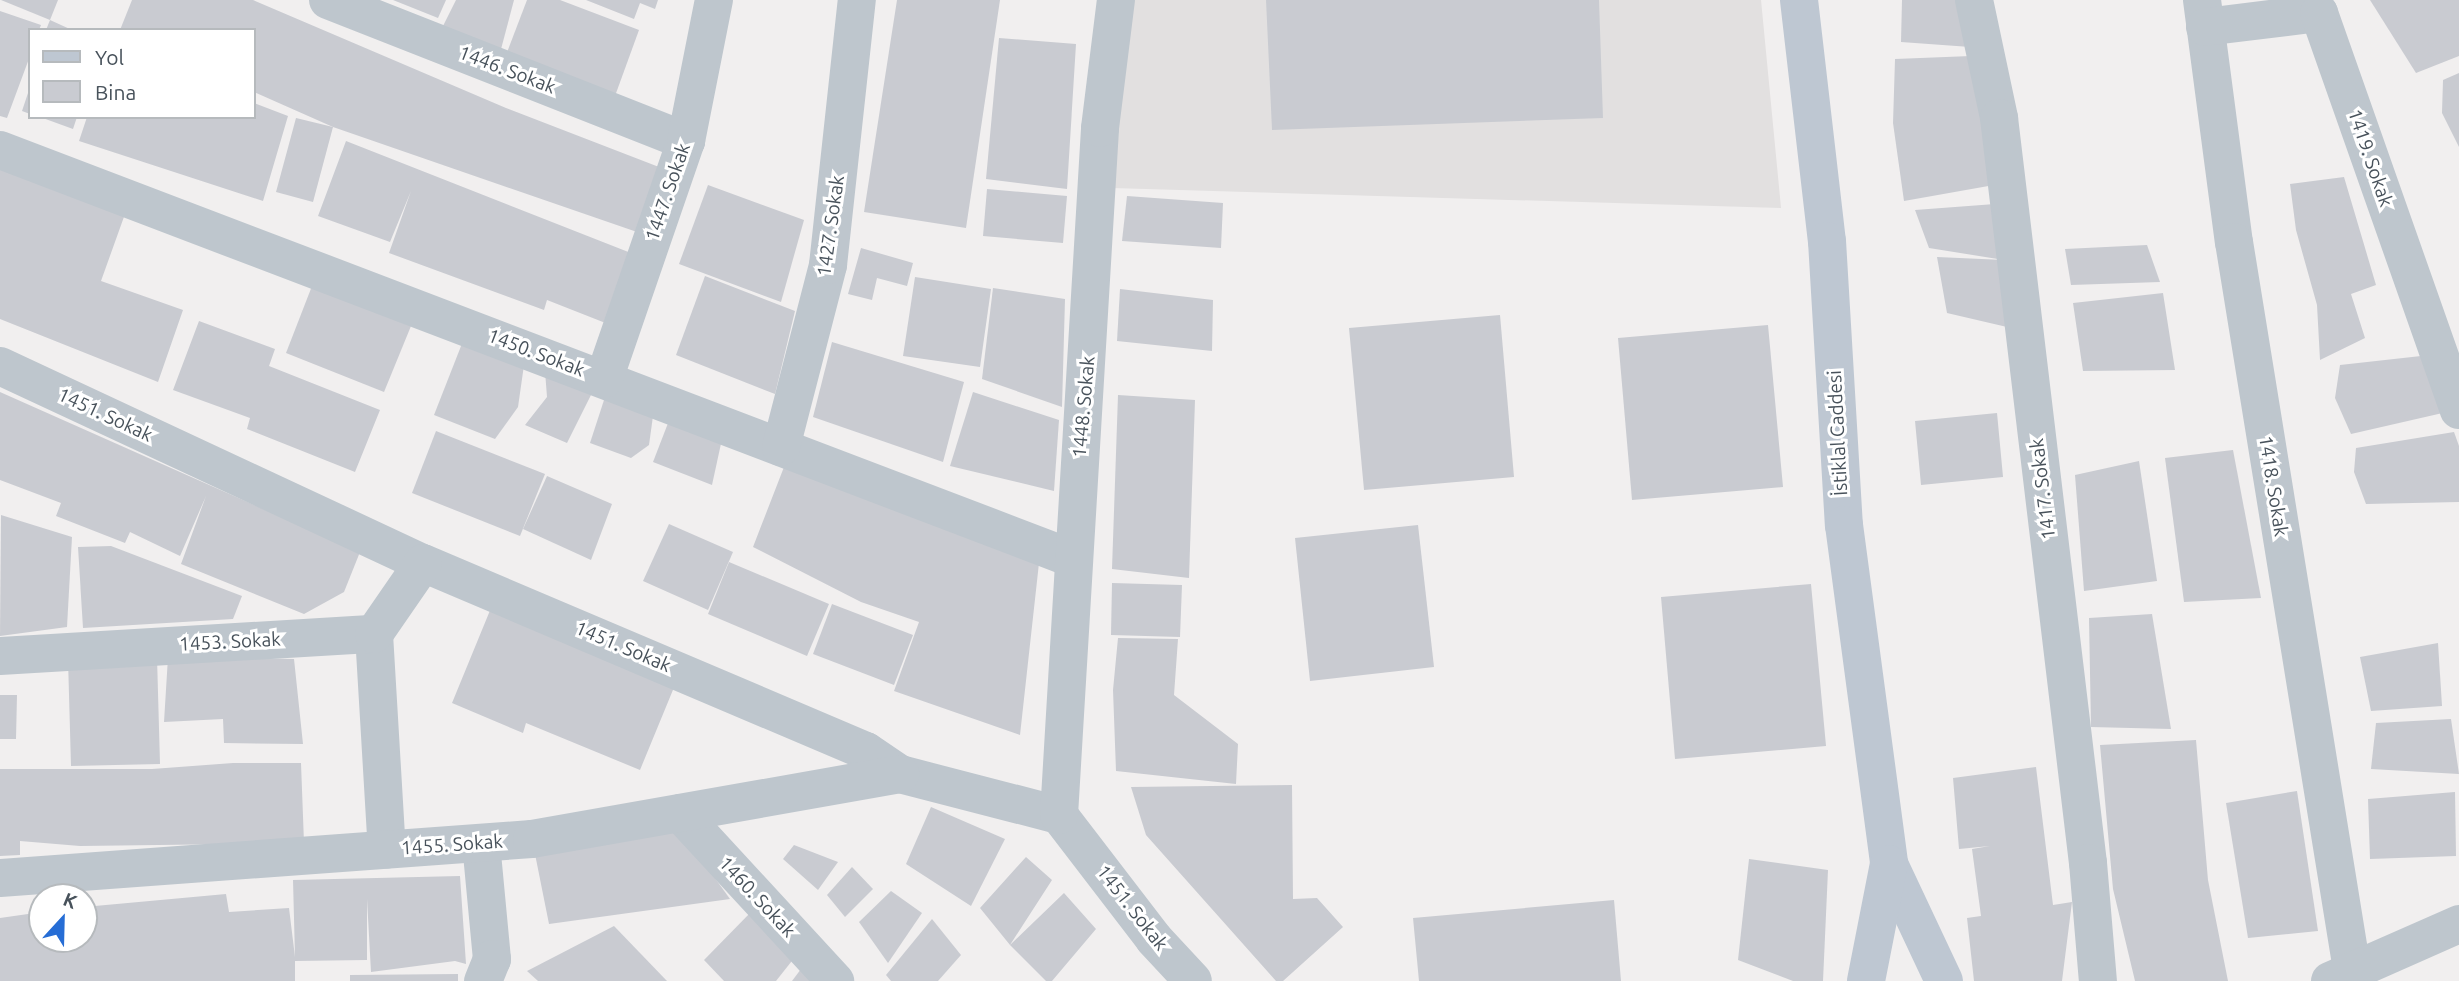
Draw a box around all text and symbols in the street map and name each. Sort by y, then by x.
legend [28,28,256,119]
street label: 1446. Sokak [455,41,559,99]
text: Yol [95,45,124,69]
text: Bina [95,80,136,104]
street label: 1419. Sokak [2343,106,2397,210]
street label: 1447. Sokak [641,140,695,244]
street label: 1427. Sokak [813,174,849,278]
street label: 1450. Sokak [484,324,588,382]
street label: 1448. Sokak [1068,355,1100,459]
street label: İstiklal Caddesi [1823,370,1853,496]
street label: 1451. Sokak [54,383,156,447]
street label: 1418. Sokak [2254,434,2292,538]
street label: 1417. Sokak [2025,437,2061,541]
street label: 1451. Sokak [572,617,674,677]
street label: 1453. Sokak [179,628,281,656]
street label: 1455. Sokak [400,830,504,860]
street label: 1460. Sokak [714,852,800,942]
street label: 1451. Sokak [1092,861,1172,955]
north arrow [28,883,98,953]
text: K [60,888,80,913]

